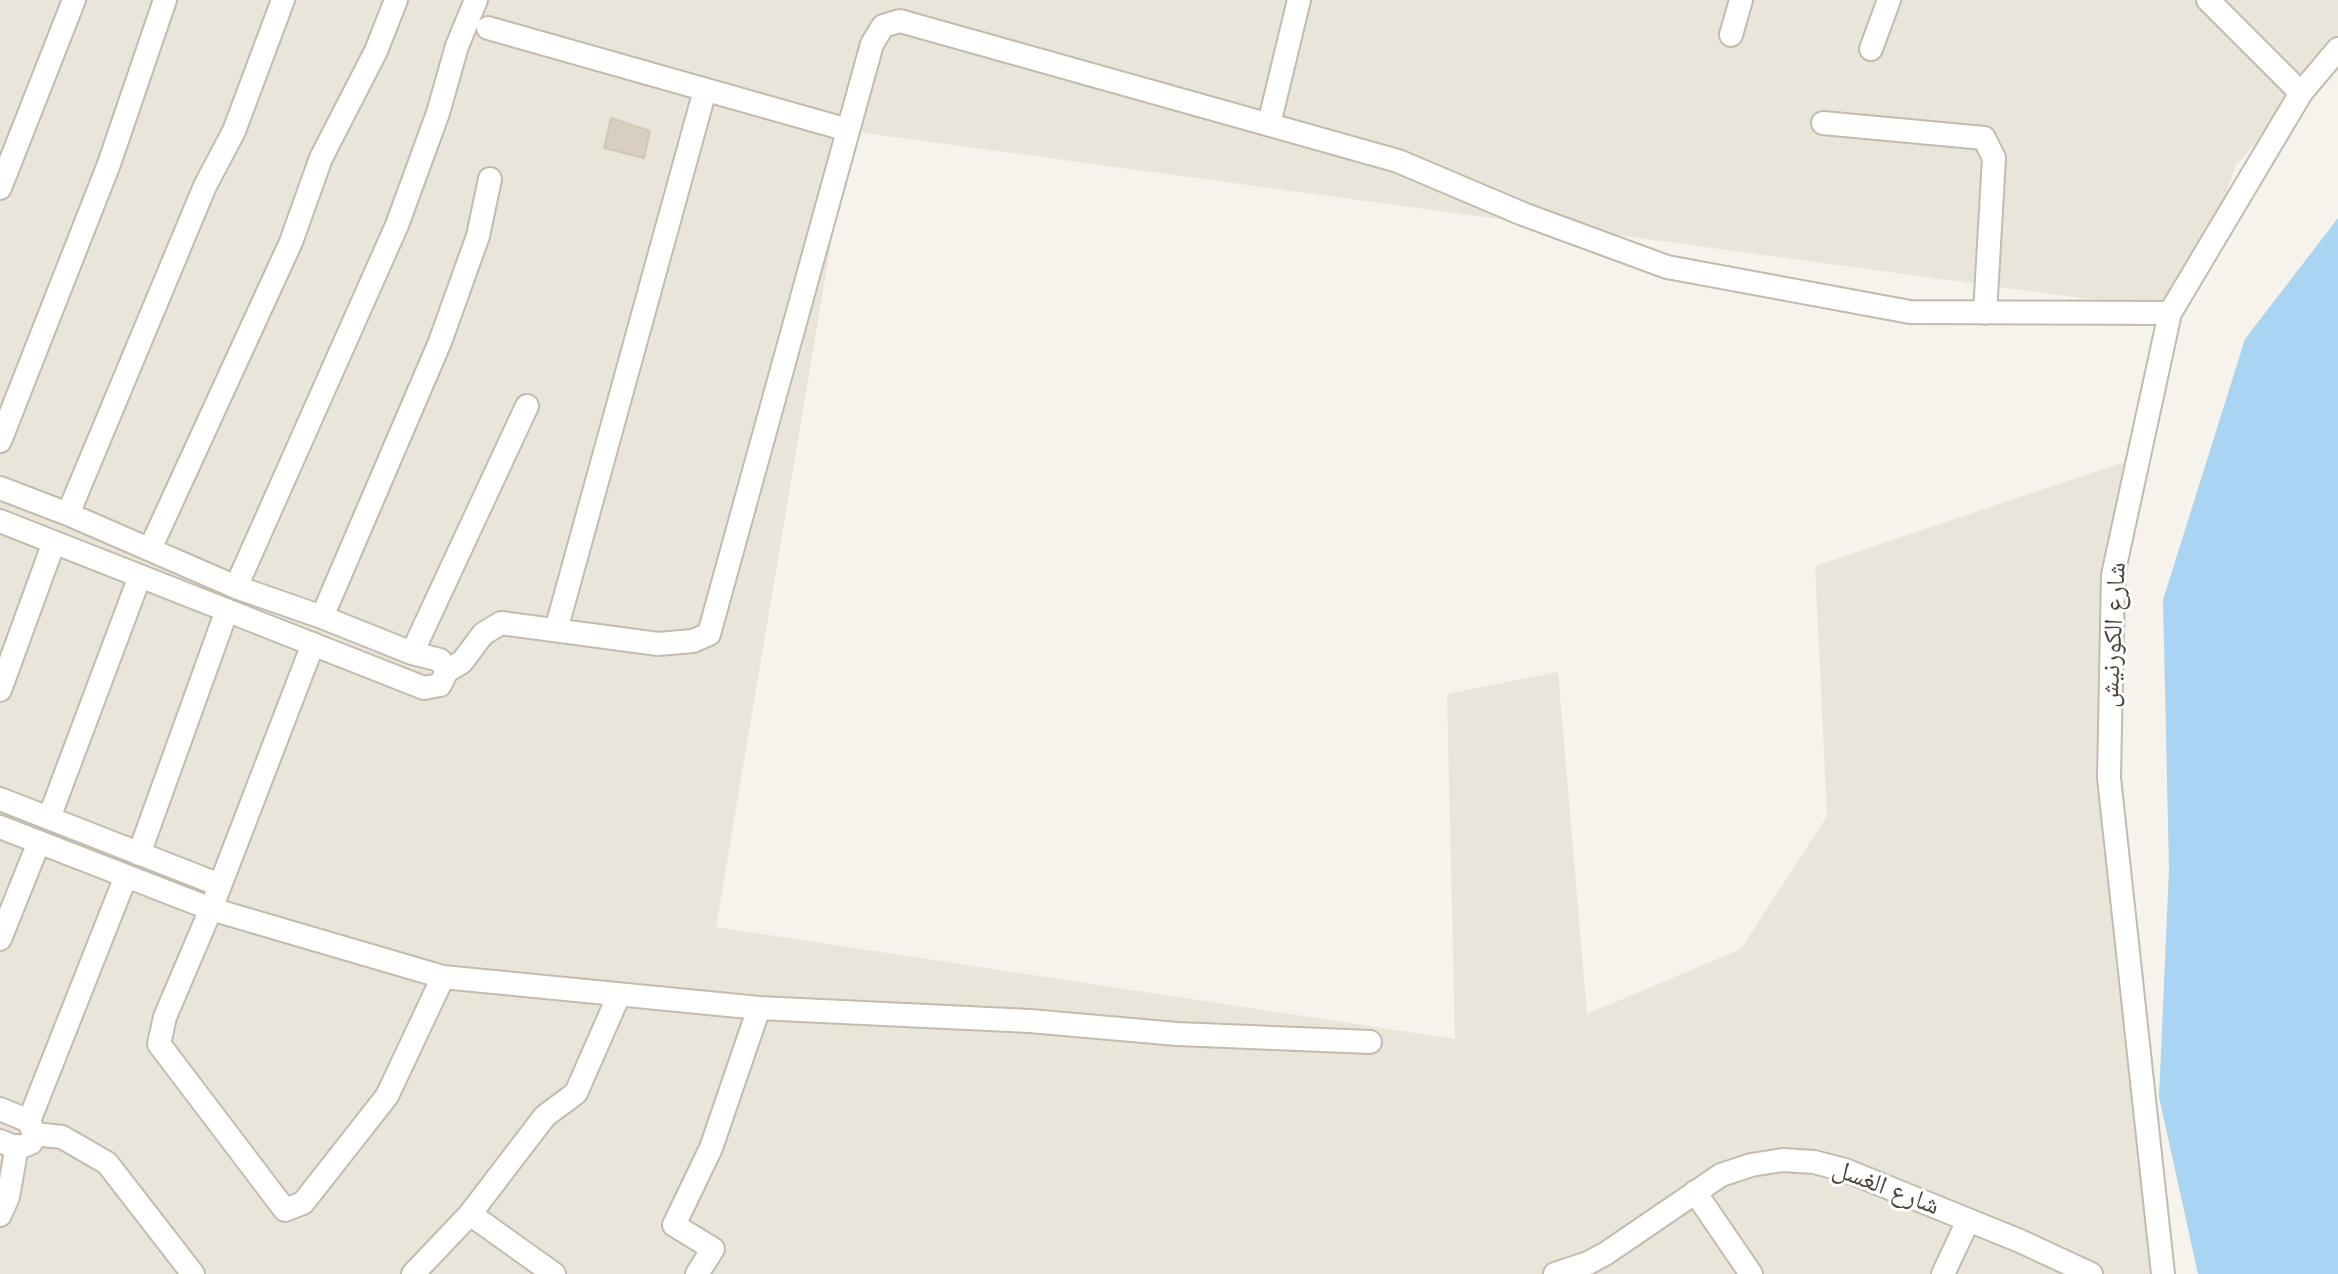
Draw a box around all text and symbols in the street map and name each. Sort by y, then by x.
street label: شارع الكورنيش [2095,562,2133,708]
street label: شارع الغسل [1828,1153,1944,1223]

